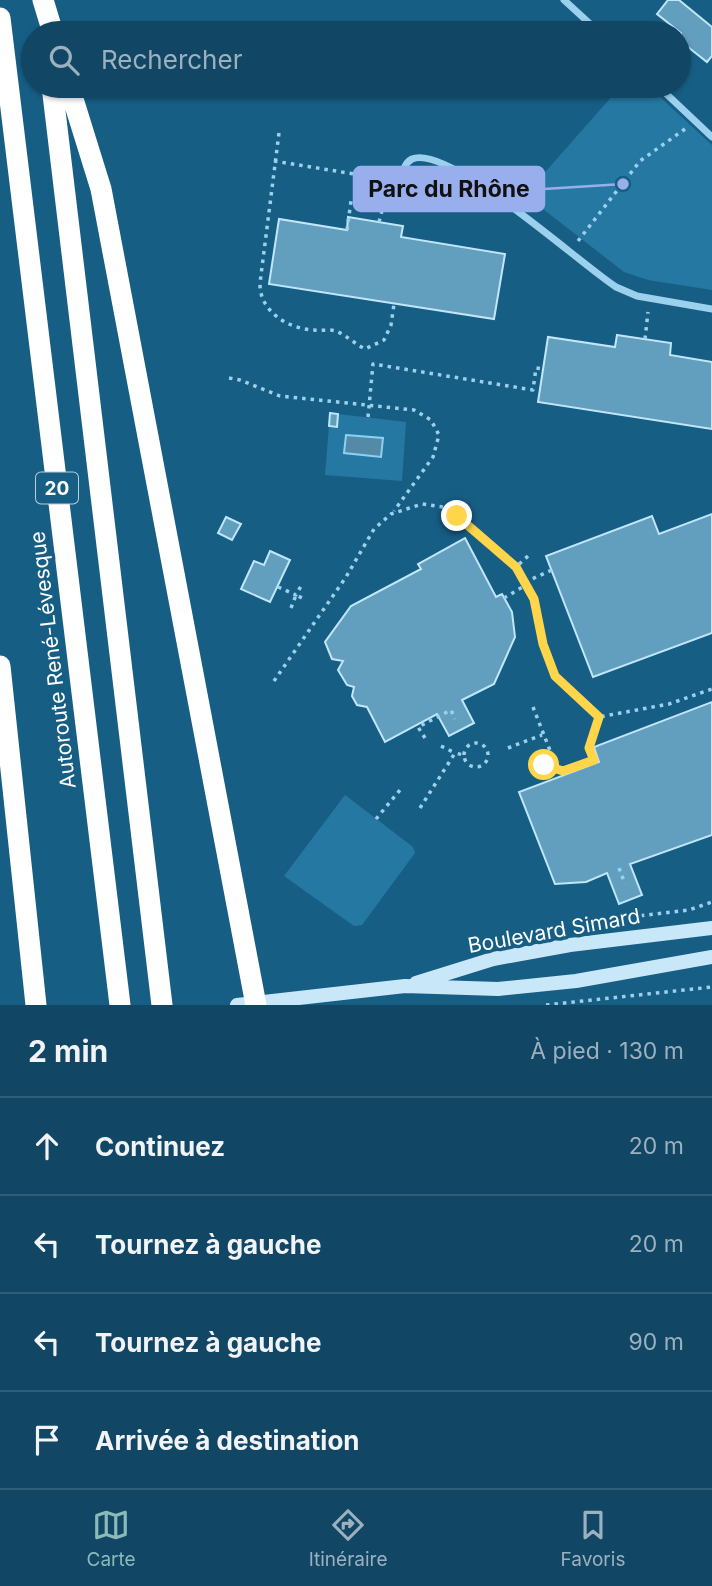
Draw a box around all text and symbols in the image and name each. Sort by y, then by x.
search box [21,21,691,98]
icon: search [45,41,83,79]
text: Rechercher [101,44,242,75]
callout: Parc du Rhône [354,167,544,211]
text: Parc du Rhône [368,175,530,203]
road number: 20 [36,472,78,503]
route end [441,500,472,531]
street label: Autoroute René-Lévesque [24,530,81,790]
route start [528,749,559,780]
street label: Boulevard Simard [466,903,642,958]
text: 2 min [28,1033,108,1069]
text: À pied · 130 m [530,1037,684,1065]
icon: ahead [28,1127,66,1165]
text: Continuez [95,1131,225,1162]
text: 20 m [629,1132,684,1160]
icon: left [28,1225,66,1263]
text: Tournez à gauche [95,1229,321,1260]
text: 20 m [629,1230,684,1258]
icon: left [28,1323,66,1361]
text: Tournez à gauche [95,1327,321,1358]
text: 90 m [629,1328,684,1356]
icon: arrive [28,1421,66,1459]
text: Arrivée à destination [95,1425,360,1456]
tab: Carte [87,1506,136,1571]
tab: Itinéraire [309,1506,388,1571]
tab: Favoris [561,1506,625,1571]

